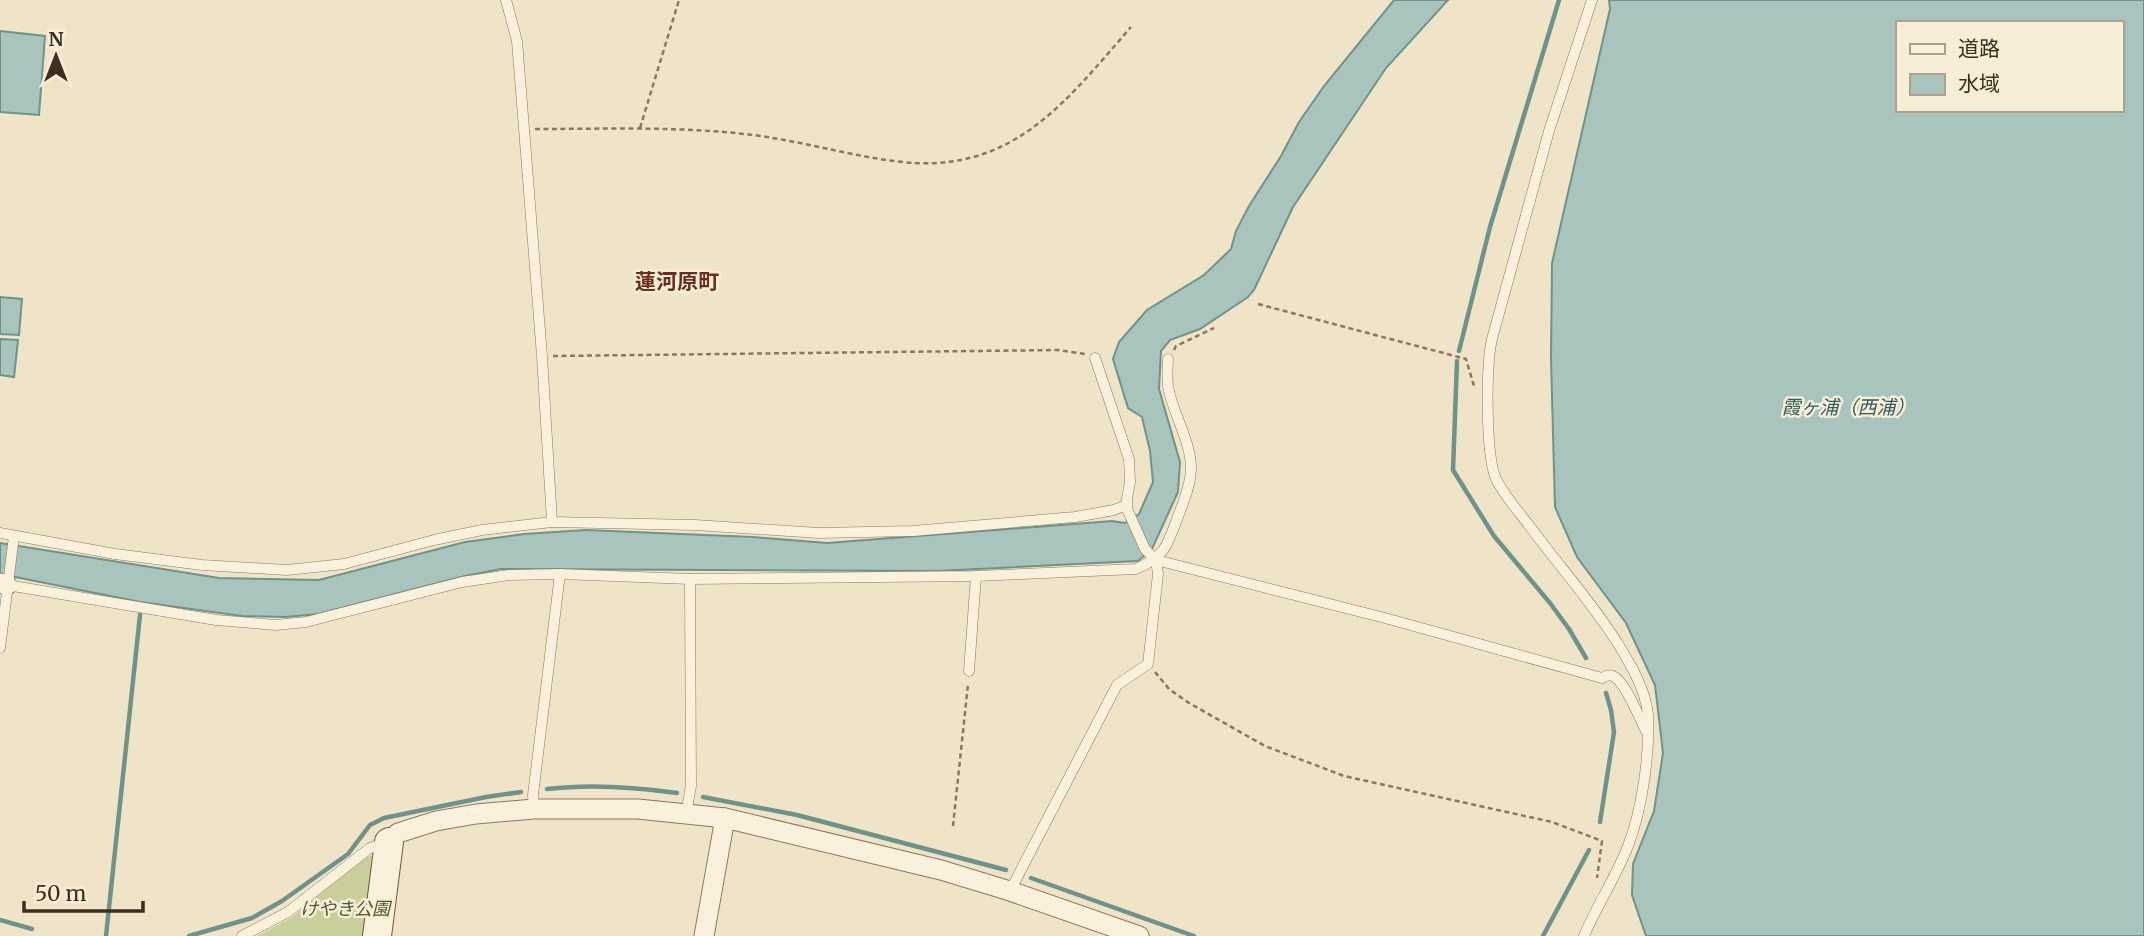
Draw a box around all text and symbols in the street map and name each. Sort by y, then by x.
north arrow [21,21,91,91]
legend [1896,21,2123,112]
text: N [48,27,64,51]
text: 道路 [1958,35,2000,62]
text: 水域 [1958,70,2000,97]
district label: 蓮河原町 [635,268,719,295]
water label: 霞ヶ浦（西浦） [1781,395,1915,419]
scale bar [24,870,144,914]
text: 50 m [35,880,86,907]
park label: けやき公園 [300,897,393,920]

